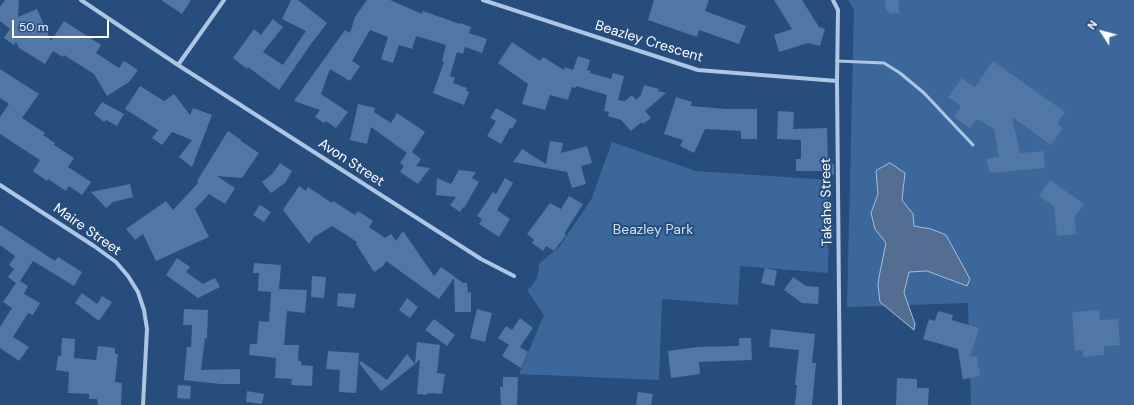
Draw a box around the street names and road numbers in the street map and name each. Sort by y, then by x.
street label: Beazley Crescent [593,18,705,66]
street label: Avon Street [315,135,387,191]
street label: Takahe Street [818,158,836,246]
street label: Maire Street [50,200,124,260]

